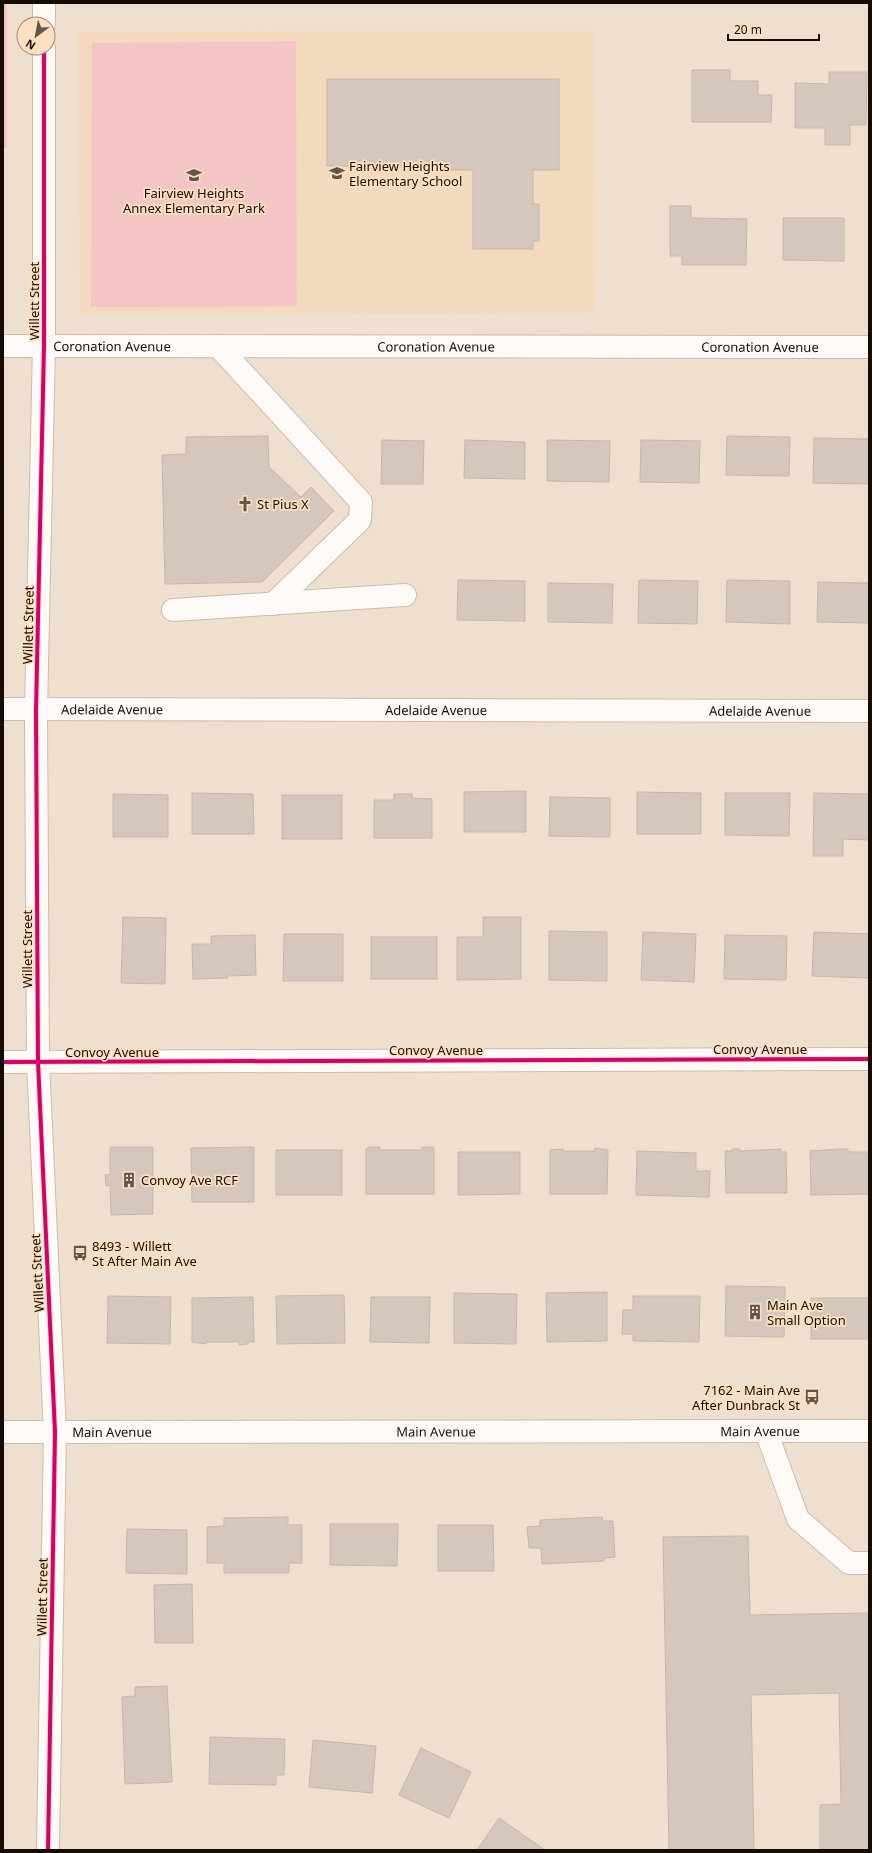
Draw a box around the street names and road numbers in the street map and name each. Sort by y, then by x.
street label: Willett Street [25,261,43,340]
street label: Coronation Avenue [53,337,171,355]
street label: Coronation Avenue [377,337,495,356]
street label: Coronation Avenue [701,338,819,356]
street label: Willett Street [18,585,38,664]
street label: Adelaide Avenue [61,700,163,718]
street label: Adelaide Avenue [385,701,487,719]
street label: Adelaide Avenue [709,702,811,720]
street label: Willett Street [18,909,36,988]
street label: Convoy Avenue [713,1040,807,1058]
street label: Convoy Avenue [389,1041,483,1059]
street label: Convoy Avenue [65,1043,159,1061]
street label: Willett Street [26,1233,48,1313]
street label: Main Avenue [396,1422,476,1441]
street label: Main Avenue [720,1422,800,1440]
street label: Main Avenue [72,1423,152,1441]
street label: Willett Street [32,1557,52,1636]

